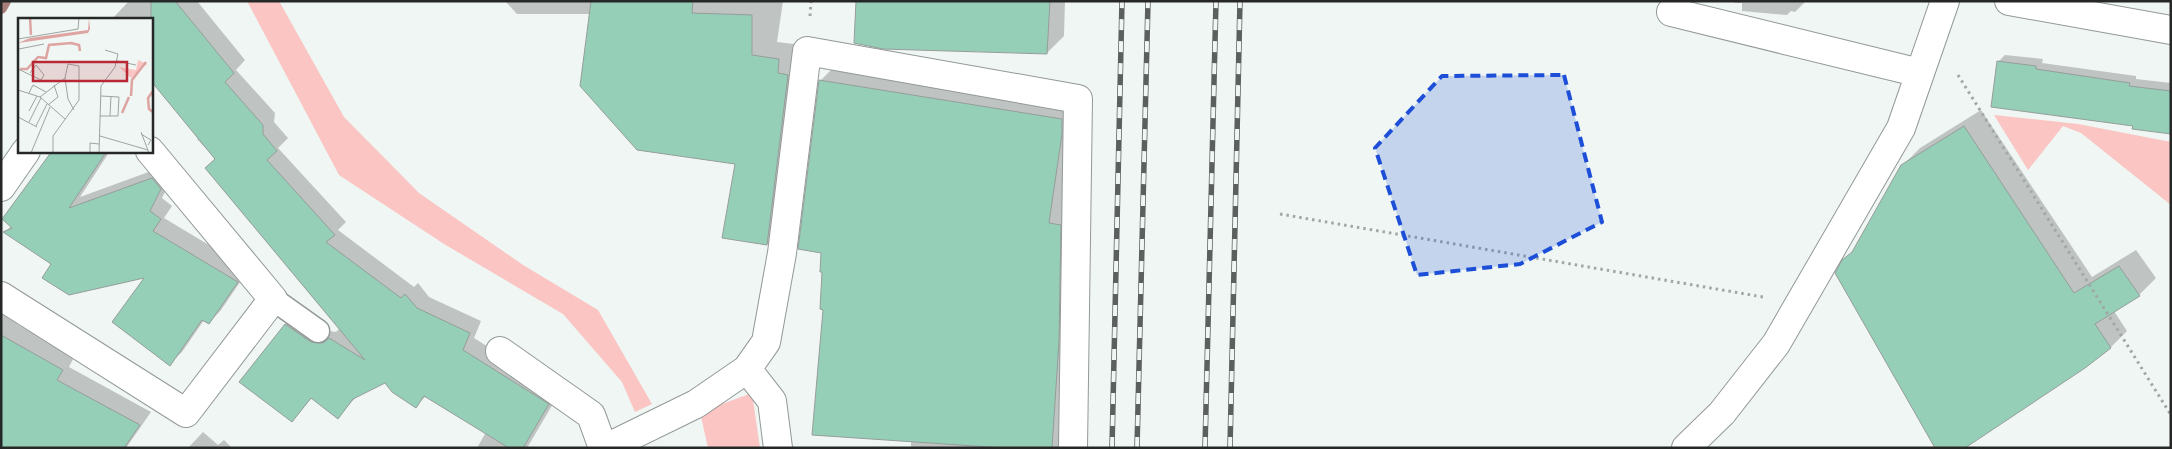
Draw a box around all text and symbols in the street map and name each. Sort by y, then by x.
inset map [18,18,152,152]

